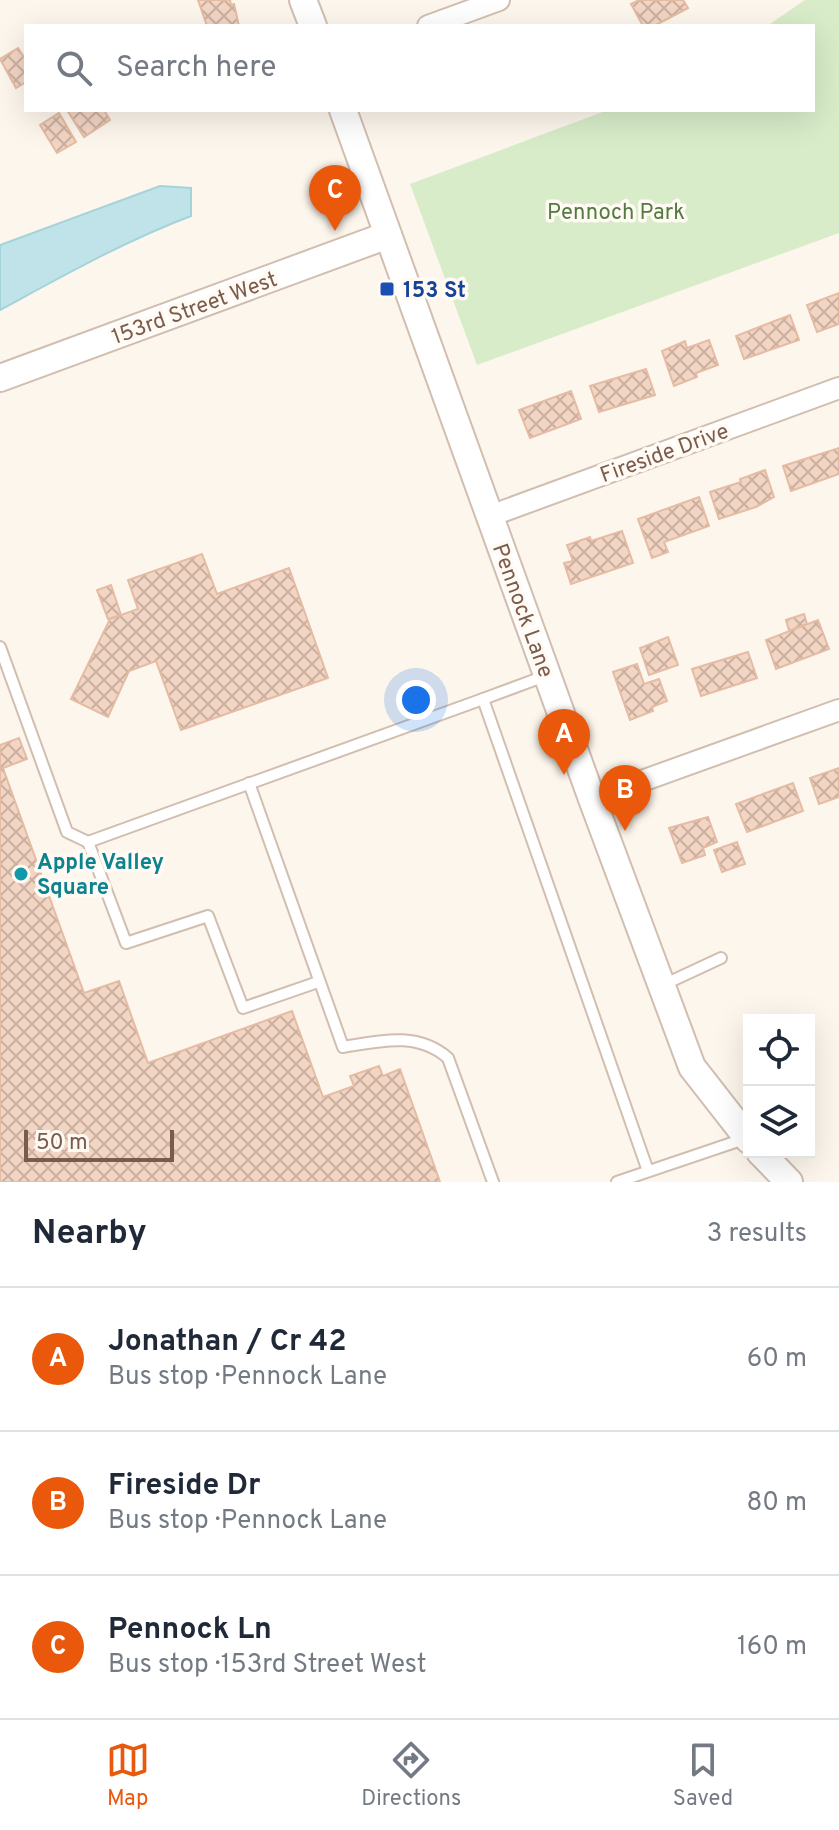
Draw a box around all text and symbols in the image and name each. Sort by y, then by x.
search box [24,24,815,112]
icon: search [52,46,96,90]
text: Search here [116,50,276,87]
pin: C [309,165,361,231]
park label: Pennoch Park [547,200,685,227]
street label: 153rd Street West [108,267,281,352]
place label: 153 St [403,278,466,305]
marker: 153 St [378,280,396,298]
street label: Fireside Drive [597,419,733,490]
street label: Pennock Lane [485,540,558,682]
your location [396,680,436,720]
pin: A [538,709,590,775]
pin: B [599,765,651,831]
place label: Apple Valley Square [37,850,164,902]
marker: Apple Valley Square [12,865,30,883]
map controls [743,1014,815,1158]
button: locate [743,1014,815,1086]
button: layers [743,1086,815,1158]
scale bar [24,1126,174,1162]
text: 50 m [36,1130,88,1157]
text: Nearby [32,1213,147,1256]
text: 3 results [707,1218,807,1251]
text: Jonathan / Cr 42 [108,1324,347,1361]
text: A [49,1343,67,1376]
text: 60 m [747,1343,807,1376]
text: Bus stop · Pennock Lane [108,1361,387,1394]
text: Fireside Dr [108,1468,261,1505]
text: B [49,1487,67,1520]
text: 80 m [747,1487,807,1520]
text: Bus stop · Pennock Lane [108,1505,387,1538]
text: Pennock Ln [108,1612,272,1649]
text: C [50,1631,66,1664]
text: 160 m [737,1631,807,1664]
text: Bus stop · 153rd Street West [108,1649,426,1682]
tab: Map [106,1738,150,1813]
tab: Directions [361,1738,461,1813]
tab: Saved [673,1738,733,1813]

